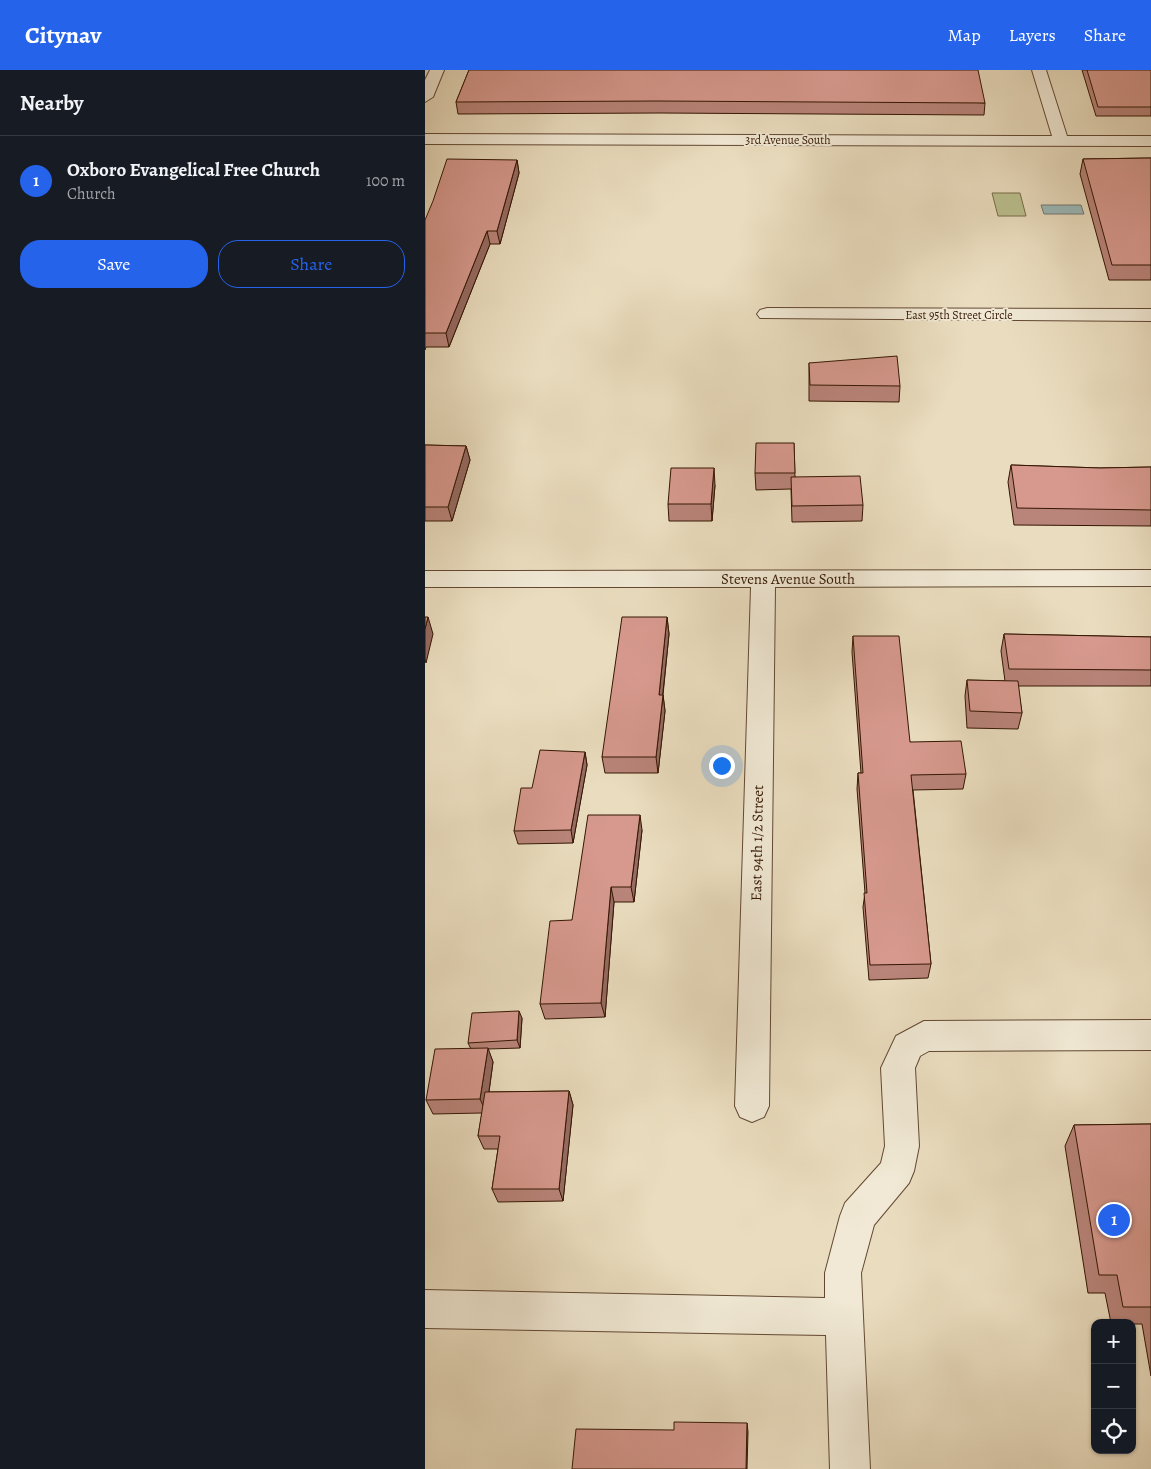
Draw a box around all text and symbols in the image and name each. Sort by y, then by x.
text: Citynav [25,19,101,51]
text: Map [948,23,981,47]
text: Layers [1009,23,1056,47]
text: Share [1084,23,1126,47]
text: Nearby [20,89,83,117]
street label: 3rd Avenue South [745,132,831,148]
text: Oxboro Evangelical Free Church [67,157,320,183]
text: 1 [33,170,39,192]
text: 100 m [366,170,405,192]
text: Church [67,183,116,205]
button: Save [20,240,208,288]
button: Share [218,240,405,288]
street label: East 95th Street Circle [905,307,1013,323]
street label: Stevens Avenue South [721,569,855,589]
your location [709,753,735,779]
street label: East 94th 1/2 Street [746,785,768,901]
pin: 1 [1098,1201,1130,1239]
map controls [1091,1319,1136,1454]
button: + [1091,1319,1136,1364]
button: − [1091,1364,1136,1409]
button: locate [1091,1409,1136,1454]

